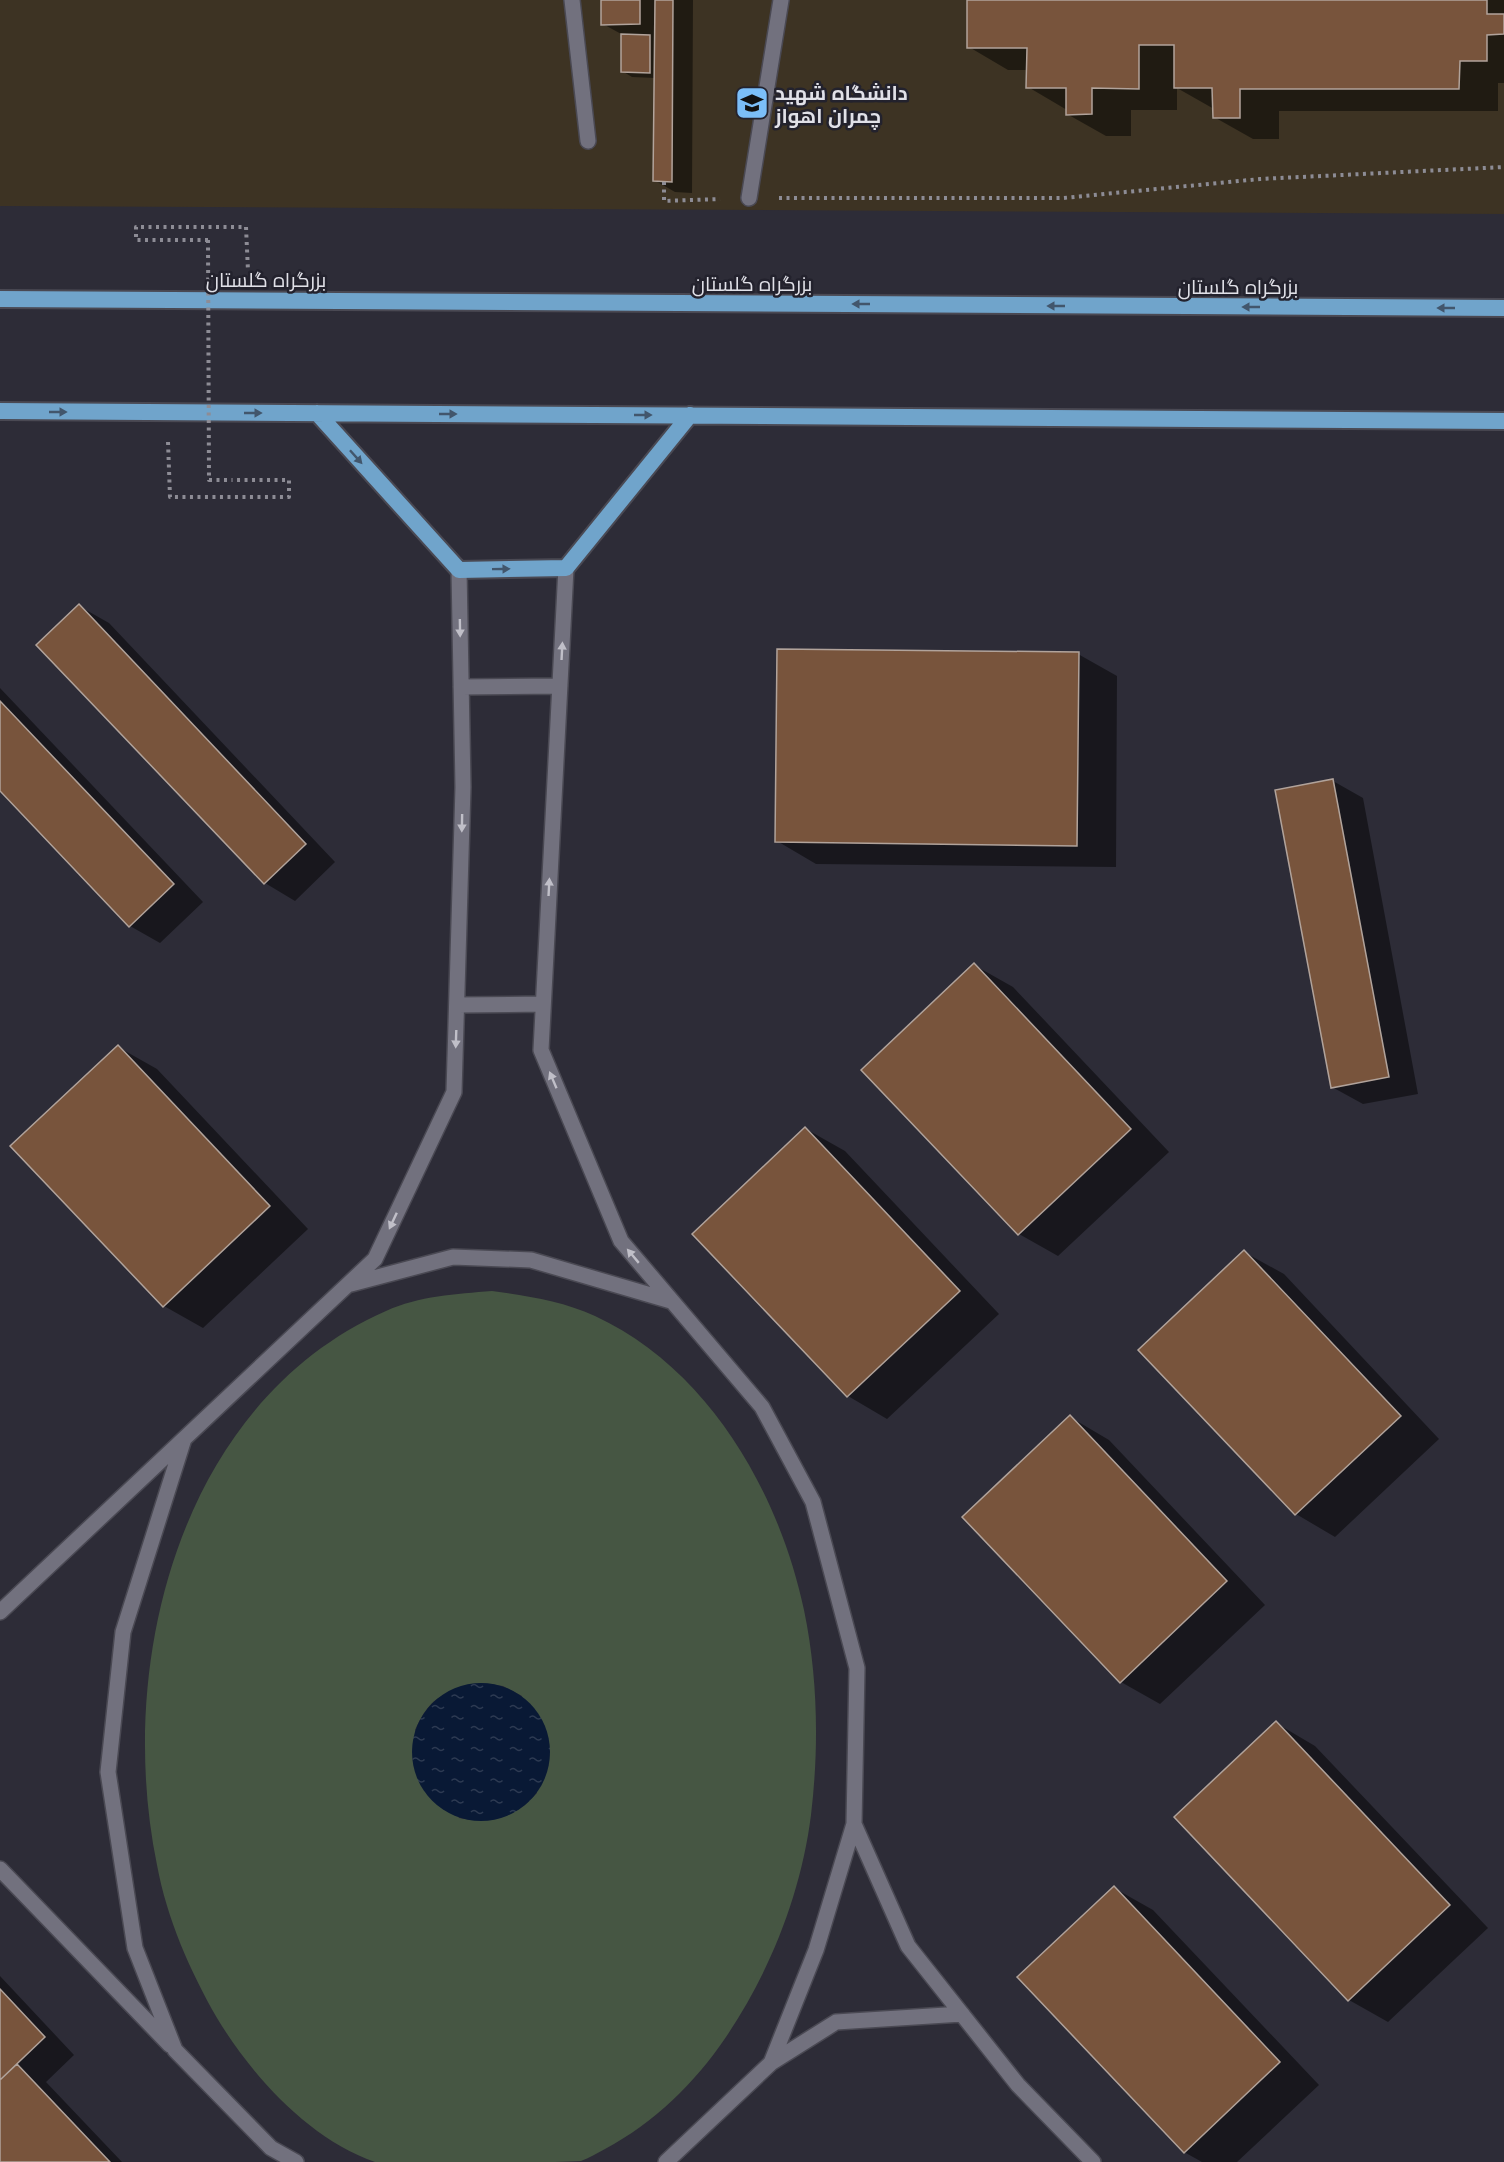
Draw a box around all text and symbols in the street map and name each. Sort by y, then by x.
place label: دانشگاه شهید چمران اهواز [774,80,908,130]
school or university icon: دانشگاه شهید چمران اهواز [734,85,770,121]
street label: بزرگراه گلستان [206,267,326,293]
street label: بزرگراه گلستان [692,271,812,297]
street label: بزرگراه گلستان [1178,274,1298,300]
one-way arrow [851,299,870,309]
one-way arrow [1046,301,1065,310]
one-way arrow [1241,302,1260,312]
one-way arrow [1436,303,1455,313]
one-way arrow [49,407,68,416]
one-way arrow [244,408,263,418]
one-way arrow [439,409,458,419]
one-way arrow [634,410,653,420]
one-way arrow [349,449,363,464]
one-way arrow [492,564,511,574]
one-way arrow [455,619,465,638]
one-way arrow [557,641,566,660]
one-way arrow [457,814,466,833]
one-way arrow [545,878,554,897]
one-way arrow [451,1030,461,1049]
one-way arrow [548,1070,558,1088]
one-way arrow [389,1212,398,1229]
one-way arrow [627,1248,640,1264]

